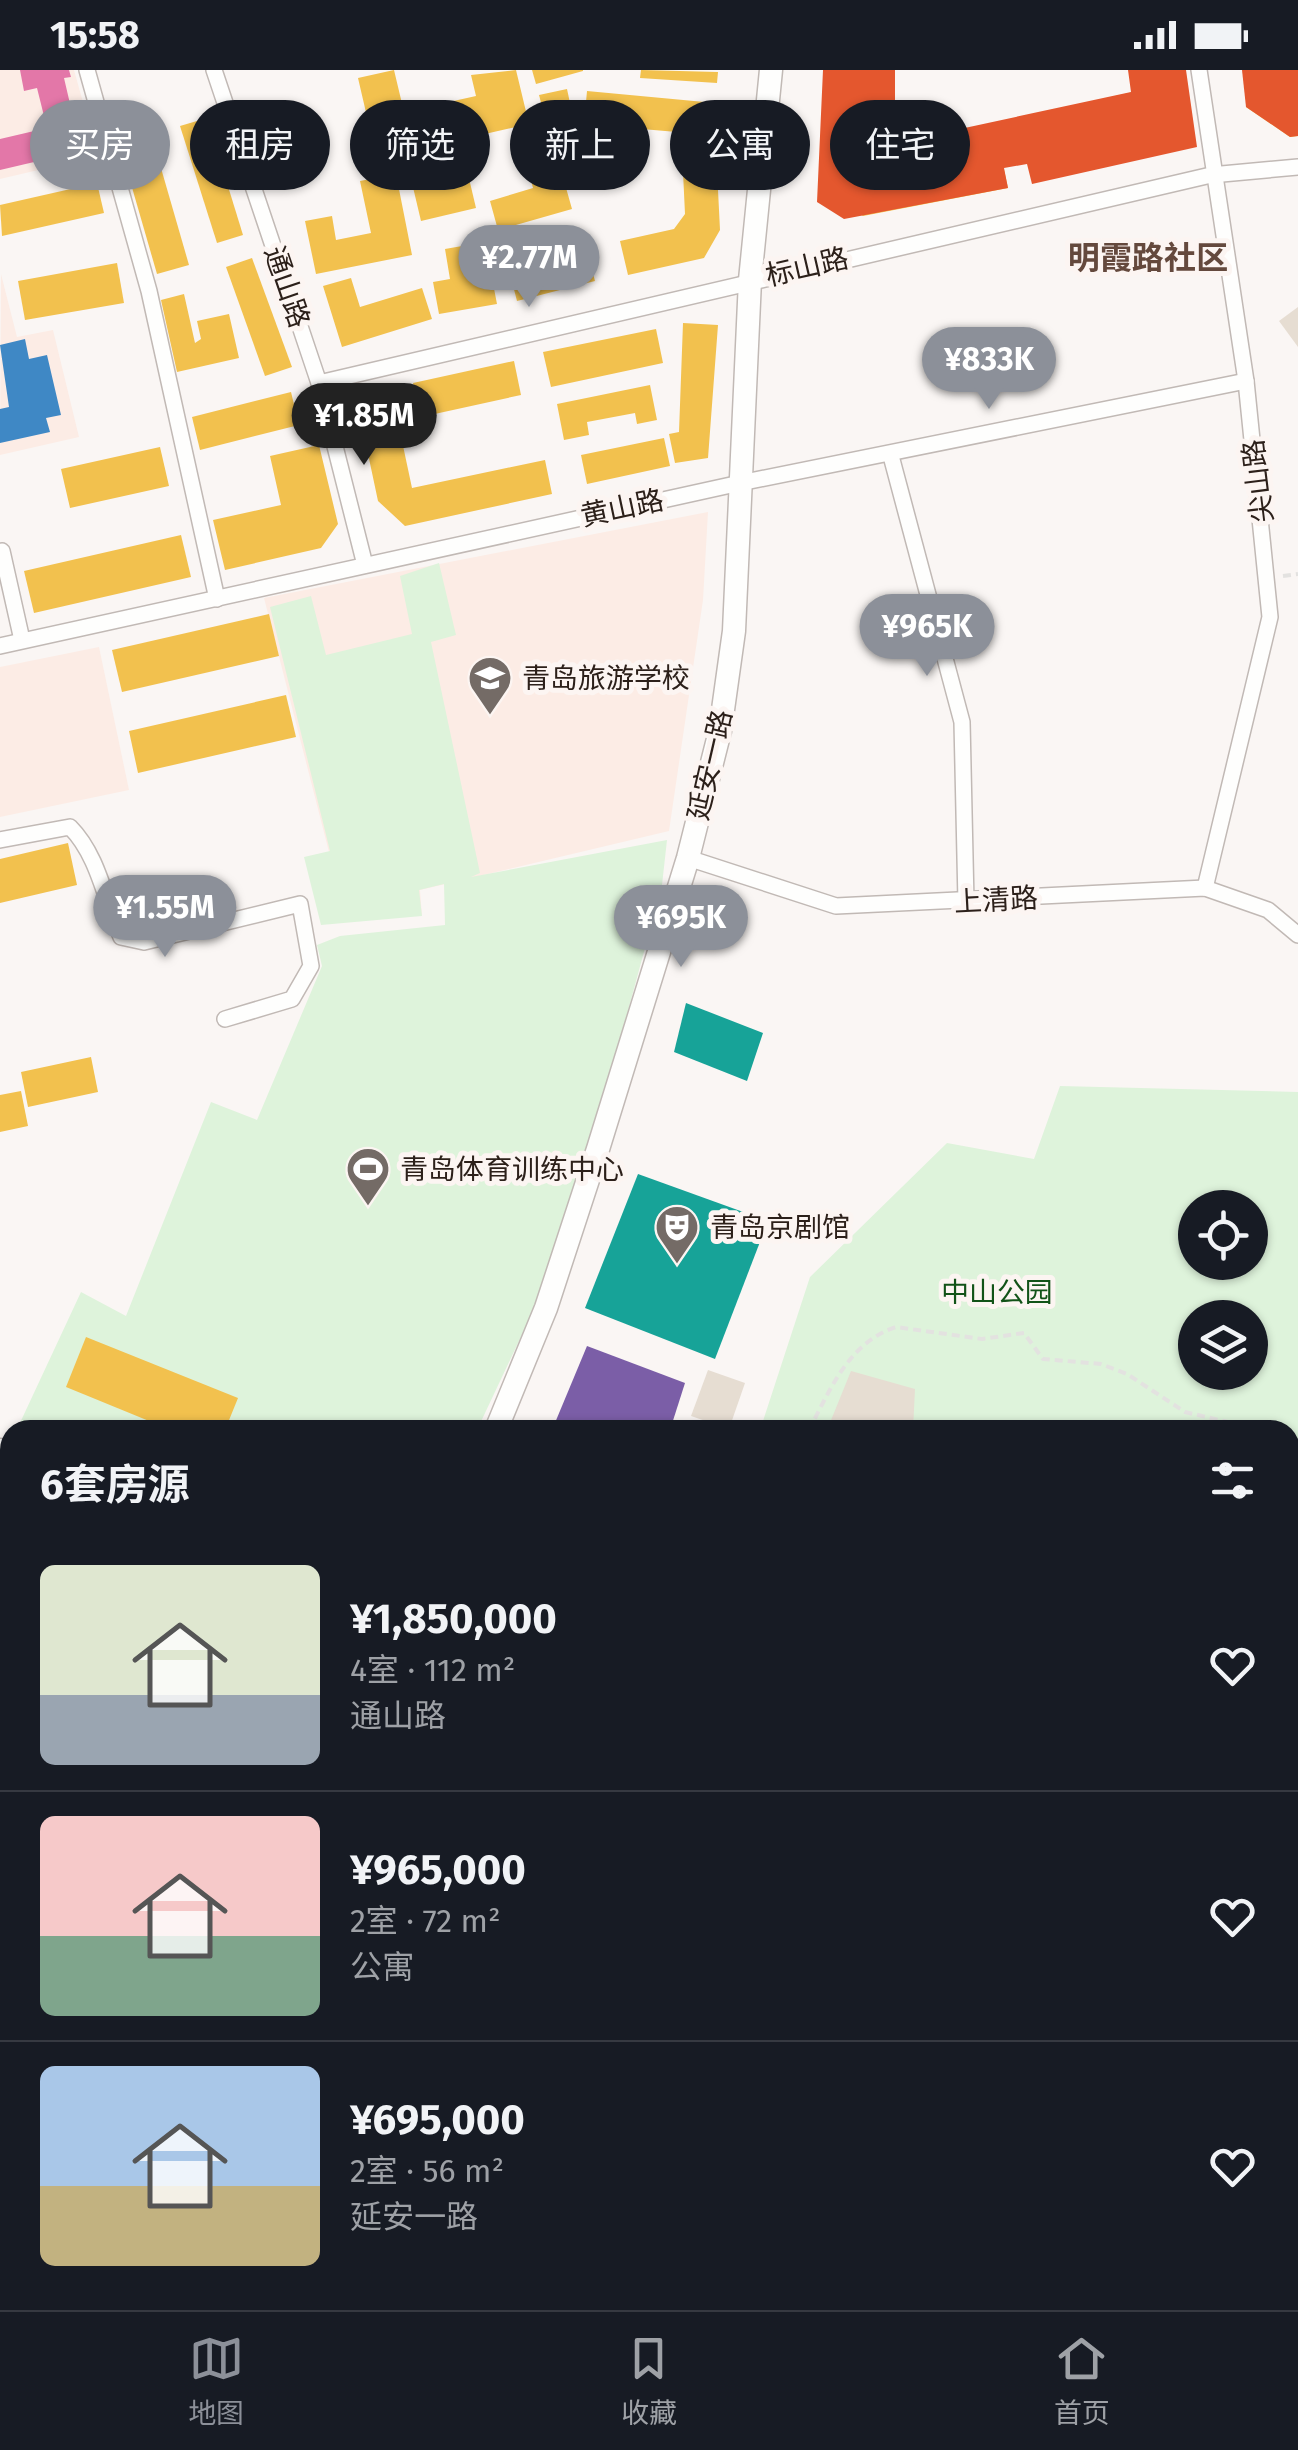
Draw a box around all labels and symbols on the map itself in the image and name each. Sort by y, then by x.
pin: ¥2.77M [448,225,610,310]
district label: 明霞路社区 [1068,239,1228,277]
street label: 标山路 [762,241,852,293]
street label: 通山路 [258,242,316,332]
pin: ¥833K [919,327,1059,412]
pin: ¥1.85M [283,383,445,468]
street label: 尖山路 [1237,437,1279,525]
street label: 黄山路 [577,483,667,533]
pin: ¥965K [857,594,997,679]
school or university icon: 青岛旅游学校 [467,655,513,716]
place label: 青岛旅游学校 [522,662,690,695]
street label: 延安一路 [681,707,739,823]
pin: ¥1.55M [84,875,246,960]
street label: 上清路 [953,881,1039,919]
pin: ¥695K [611,885,751,970]
sports icon: 青岛体育训练中心 [345,1146,391,1207]
place label: 青岛体育训练中心 [400,1153,624,1186]
theatre icon: 青岛京剧馆 [654,1204,700,1265]
place label: 青岛京剧馆 [710,1211,850,1244]
park label: 中山公园 [941,1276,1053,1309]

